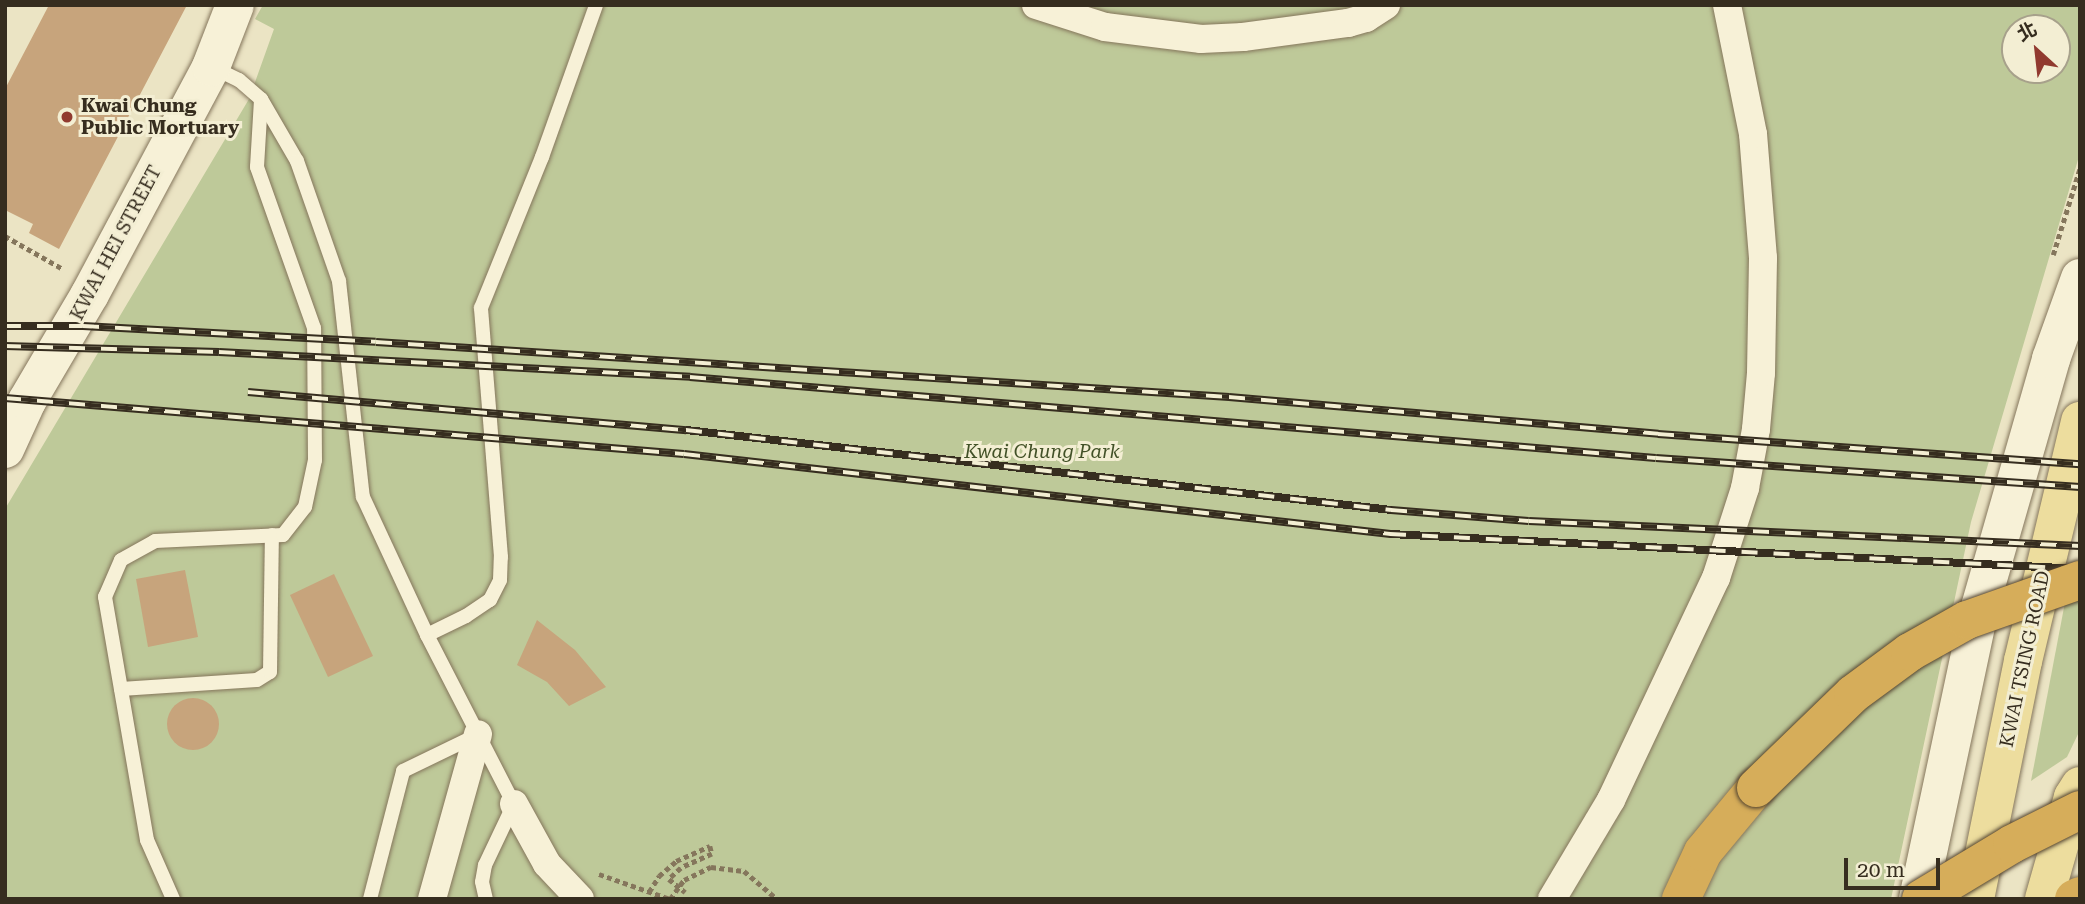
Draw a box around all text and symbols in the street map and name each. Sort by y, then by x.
north arrow [2001,14,2071,84]
text: 北 [2013,17,2041,46]
place label: Kwai Chung Public Mortuary [81,95,239,139]
marker: Kwai Chung Public Mortuary [59,109,75,125]
street label: KWAI HEI STREET [66,162,166,324]
park label: Kwai Chung Park [964,441,1120,463]
street label: KWAI TSING ROAD [1995,569,2055,749]
scale bar [1847,844,1943,888]
text: 20 m [1857,858,1905,882]

